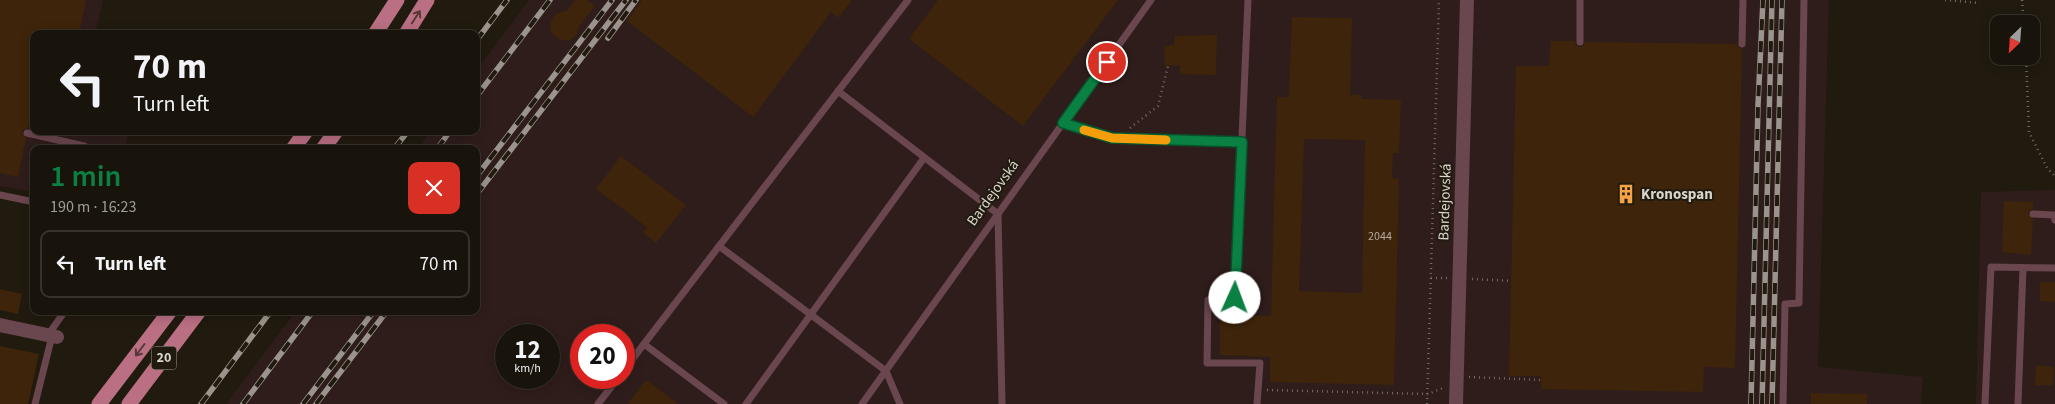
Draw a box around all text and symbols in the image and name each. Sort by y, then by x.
one-way arrow [412,10,422,24]
north arrow [1990,15,2040,65]
map controls [1990,15,2040,65]
pin [1086,41,1128,83]
text: 70 m [133,42,207,92]
icon: arrive [1093,48,1121,76]
icon: left [50,50,115,115]
text: Turn left [133,88,209,120]
text: 1 min [50,155,121,198]
street label: Bardejovská [962,156,1024,230]
button: close [408,162,460,214]
street label: Bardejovská [1433,163,1457,241]
building icon: Kronospan [1615,183,1637,205]
place label: Kronospan [1641,184,1713,205]
text: 190 m · 16:23 [50,196,137,218]
house number: 2044 [1368,228,1392,245]
icon: left [52,250,80,278]
text: Turn left [95,251,166,278]
text: 70 m [420,251,458,278]
position arrow [1208,271,1260,323]
speed limit sign: 20 [570,324,635,389]
text: 12 [514,332,541,368]
one-way arrow [135,343,146,356]
road number: 20 [152,346,176,369]
text: km/h [514,360,541,377]

